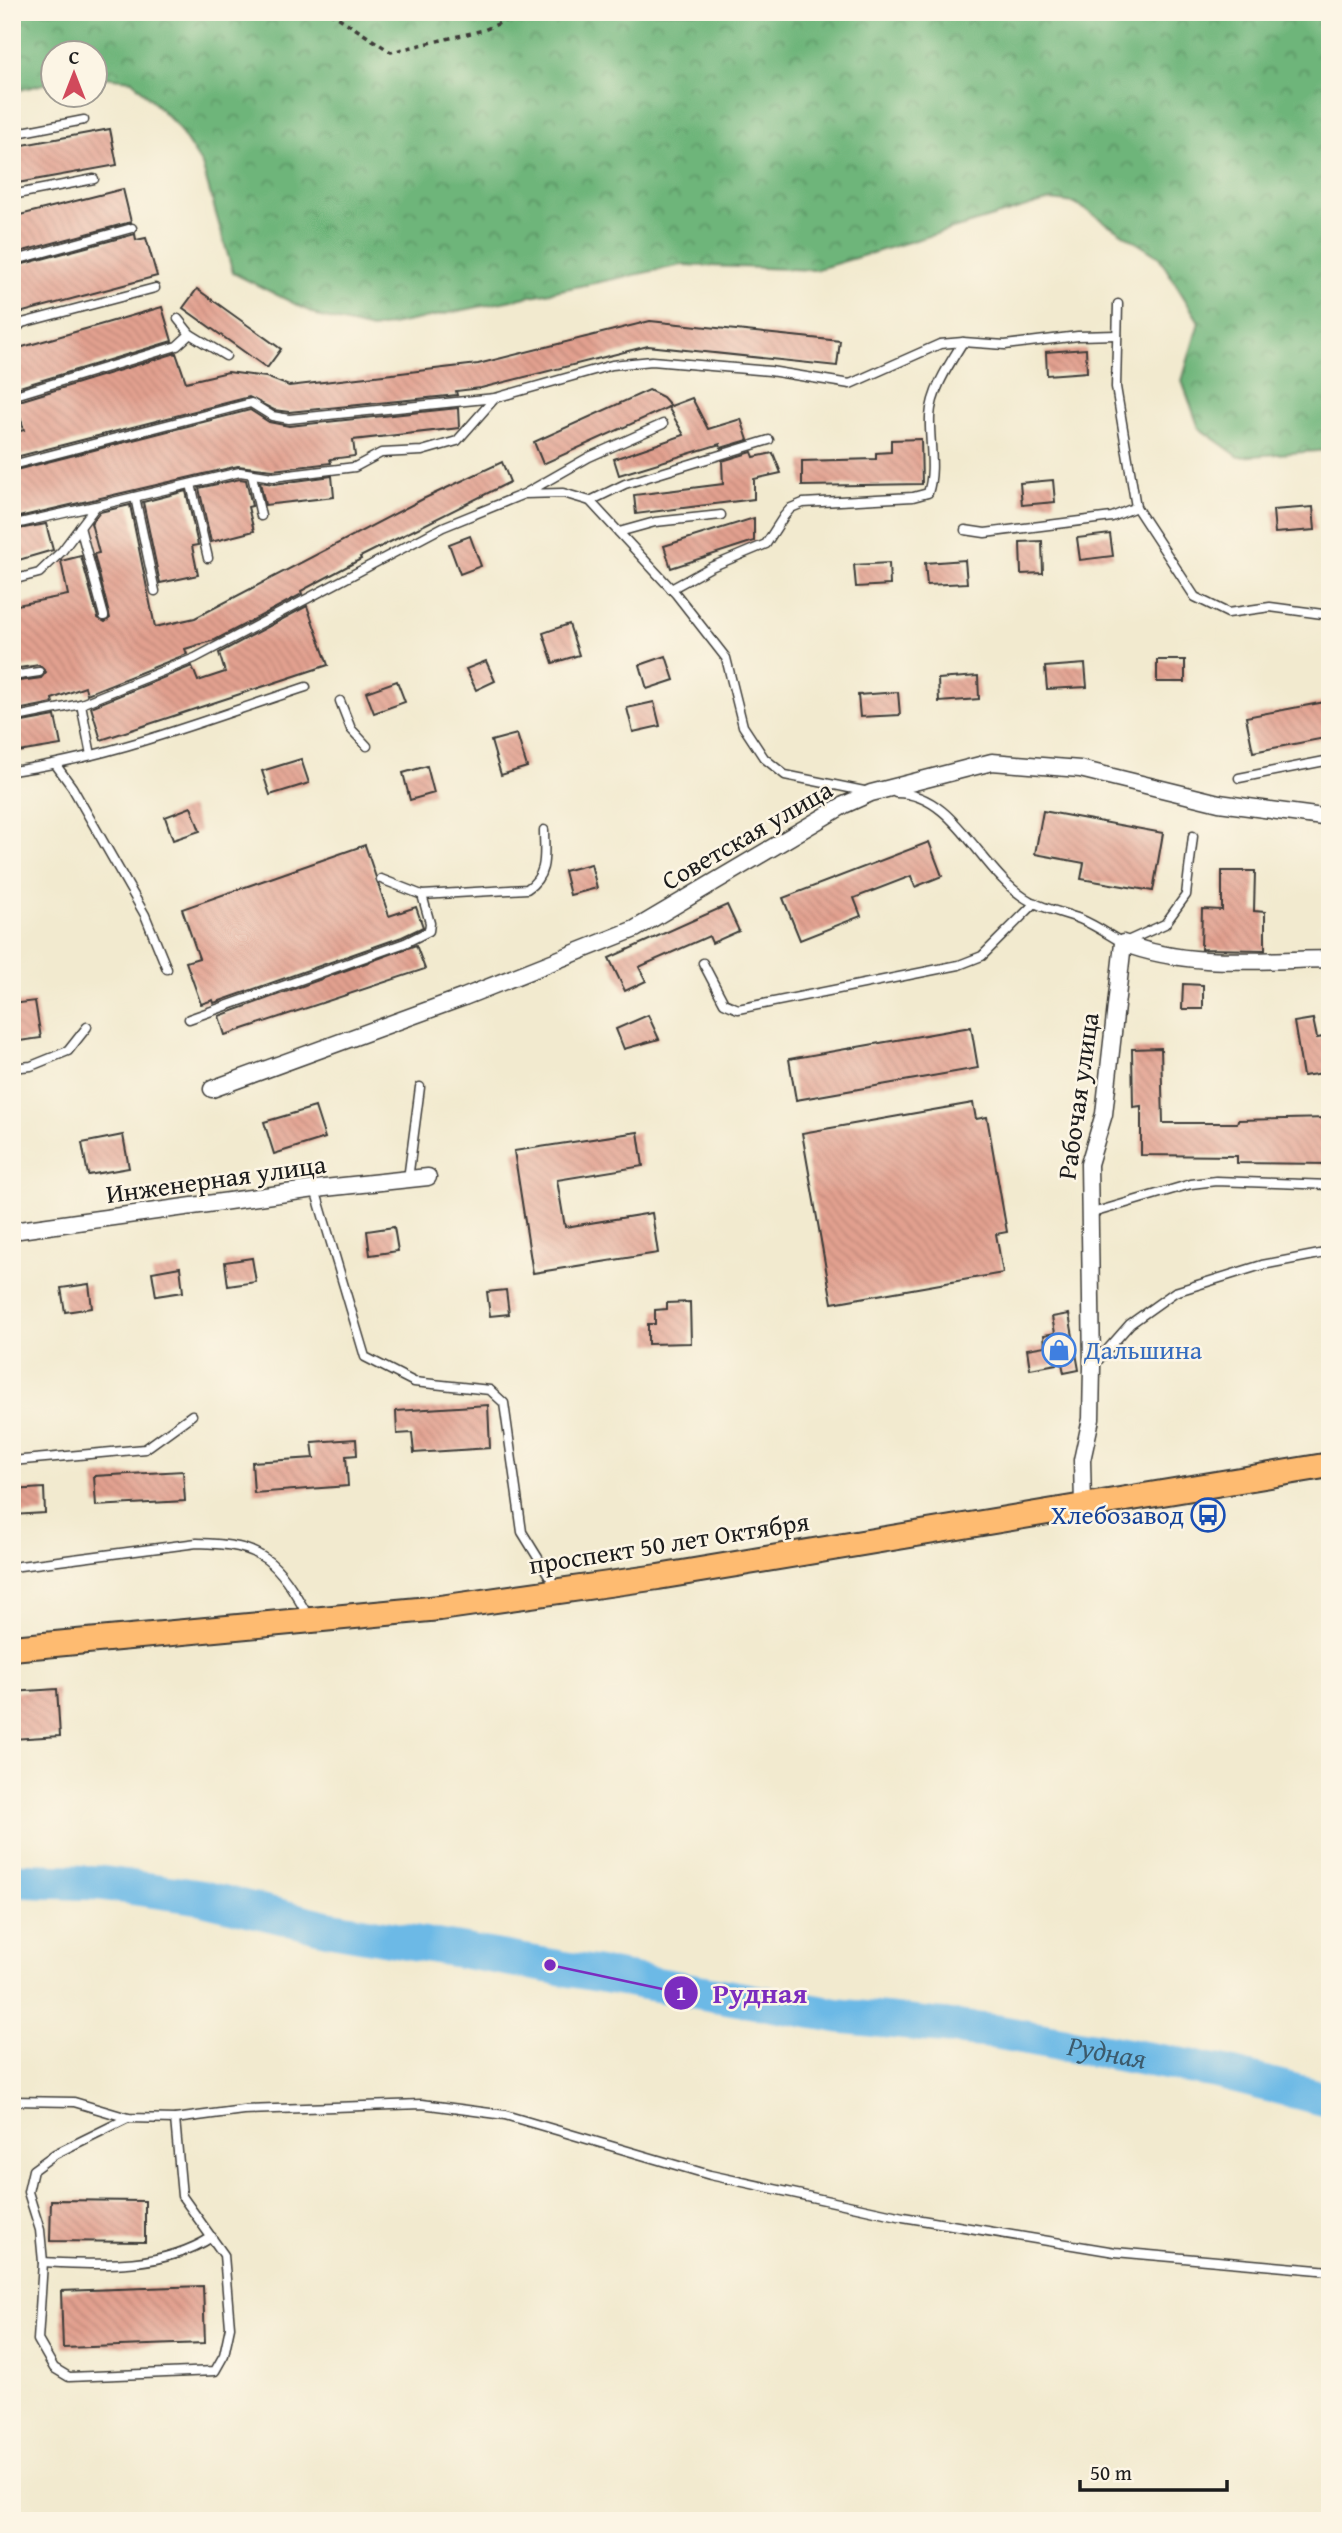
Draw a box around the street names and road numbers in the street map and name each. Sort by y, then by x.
street label: Советская улица [654,770,840,899]
street label: Рабочая улица [1046,1009,1109,1182]
street label: Инженерная улица [103,1144,329,1213]
street label: проспект 50 лет Октября [526,1501,812,1584]

